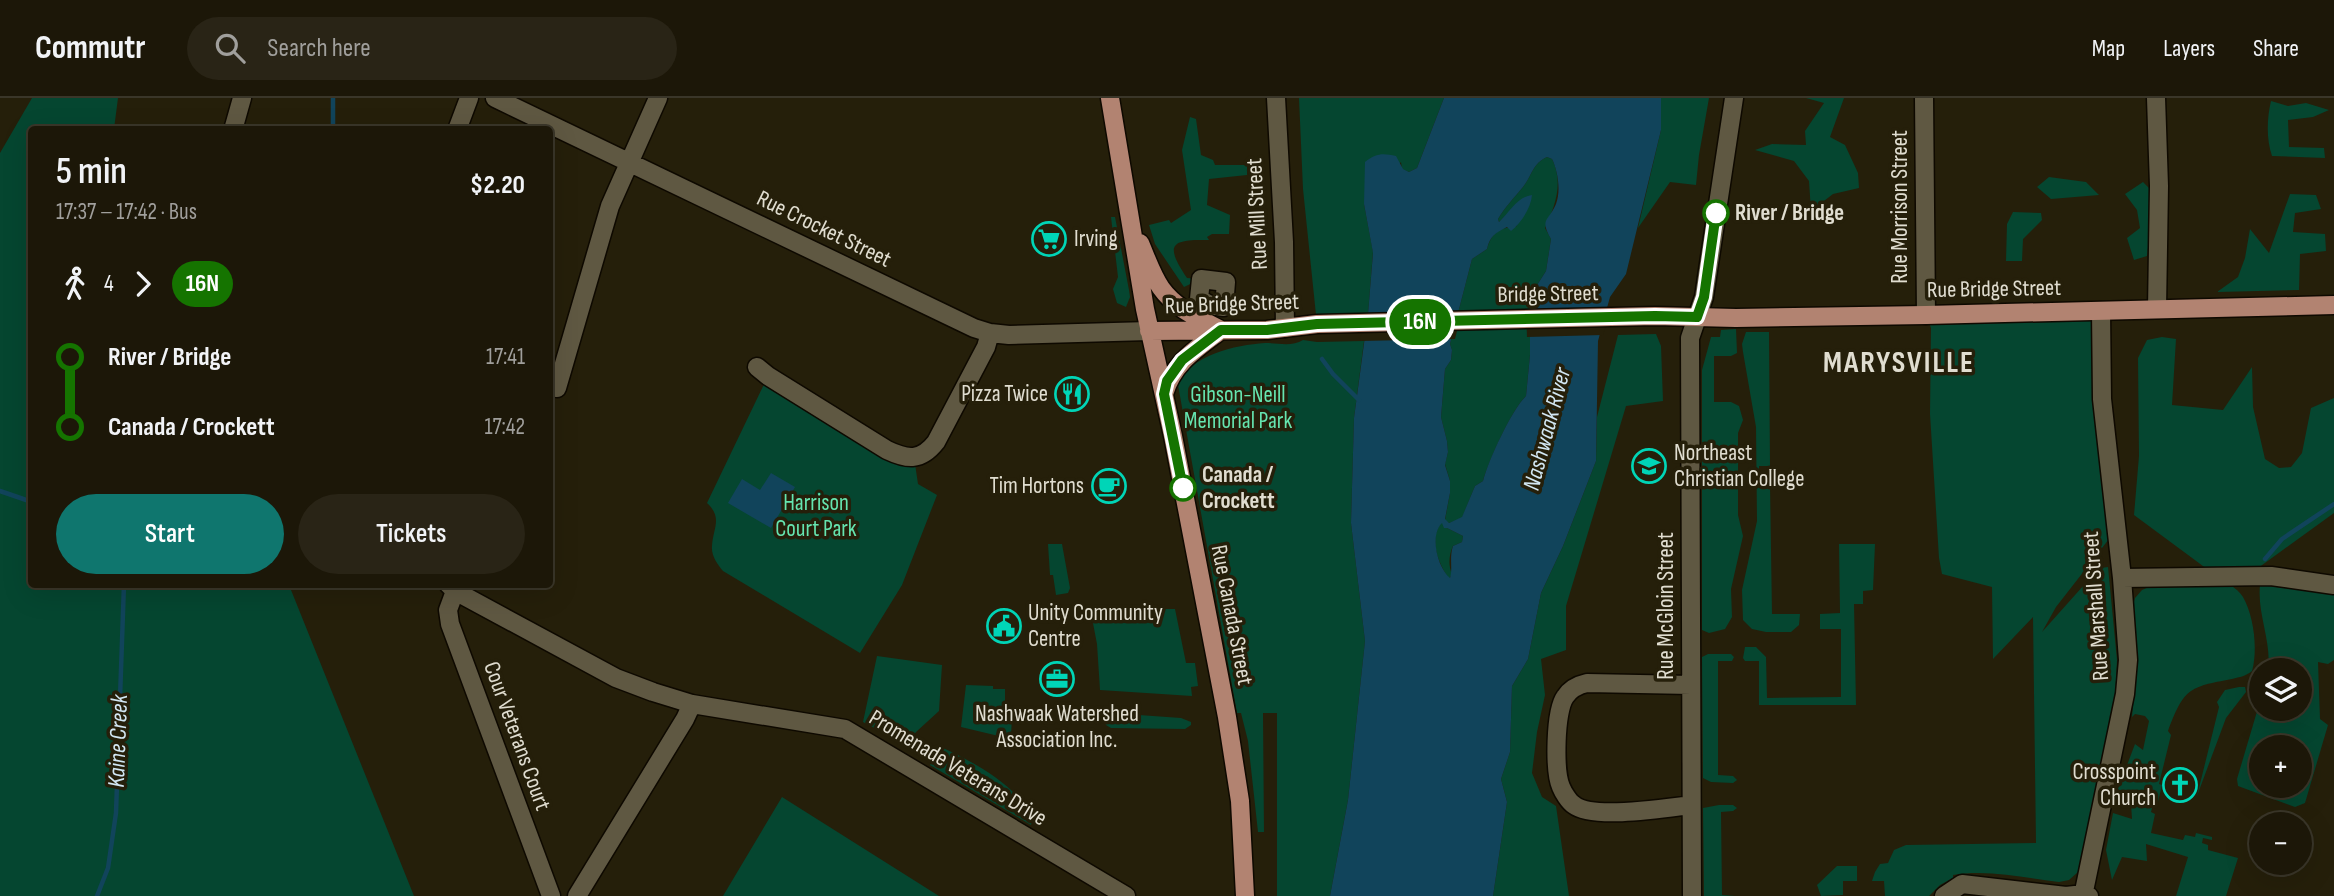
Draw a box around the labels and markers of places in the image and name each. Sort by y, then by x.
place label: River / Bridge [1735,199,1844,227]
marker: River / Bridge [1703,200,1729,226]
supermarket icon: Irving [1030,220,1068,258]
place label: Irving [1074,225,1118,253]
restaurant icon: Pizza Twice [1053,375,1091,413]
place label: Pizza Twice [961,380,1048,408]
place label: Northeast Christian College [1674,439,1804,493]
school or university icon: Northeast Christian College [1630,447,1668,485]
place label: Canada / Crockett [1202,461,1275,515]
cafe icon: Tim Hortons [1090,467,1128,505]
place label: Tim Hortons [989,472,1084,500]
marker: Canada / Crockett [1170,475,1196,501]
place label: Unity Community Centre [1028,599,1163,653]
public building icon: Unity Community Centre [985,607,1023,645]
office icon: Nashwaak Watershed Association Inc. [1038,660,1076,698]
place label: Nashwaak Watershed Association Inc. [975,700,1139,754]
place label: Crosspoint Church [2073,758,2156,812]
church icon: Crosspoint Church [2161,766,2199,804]

